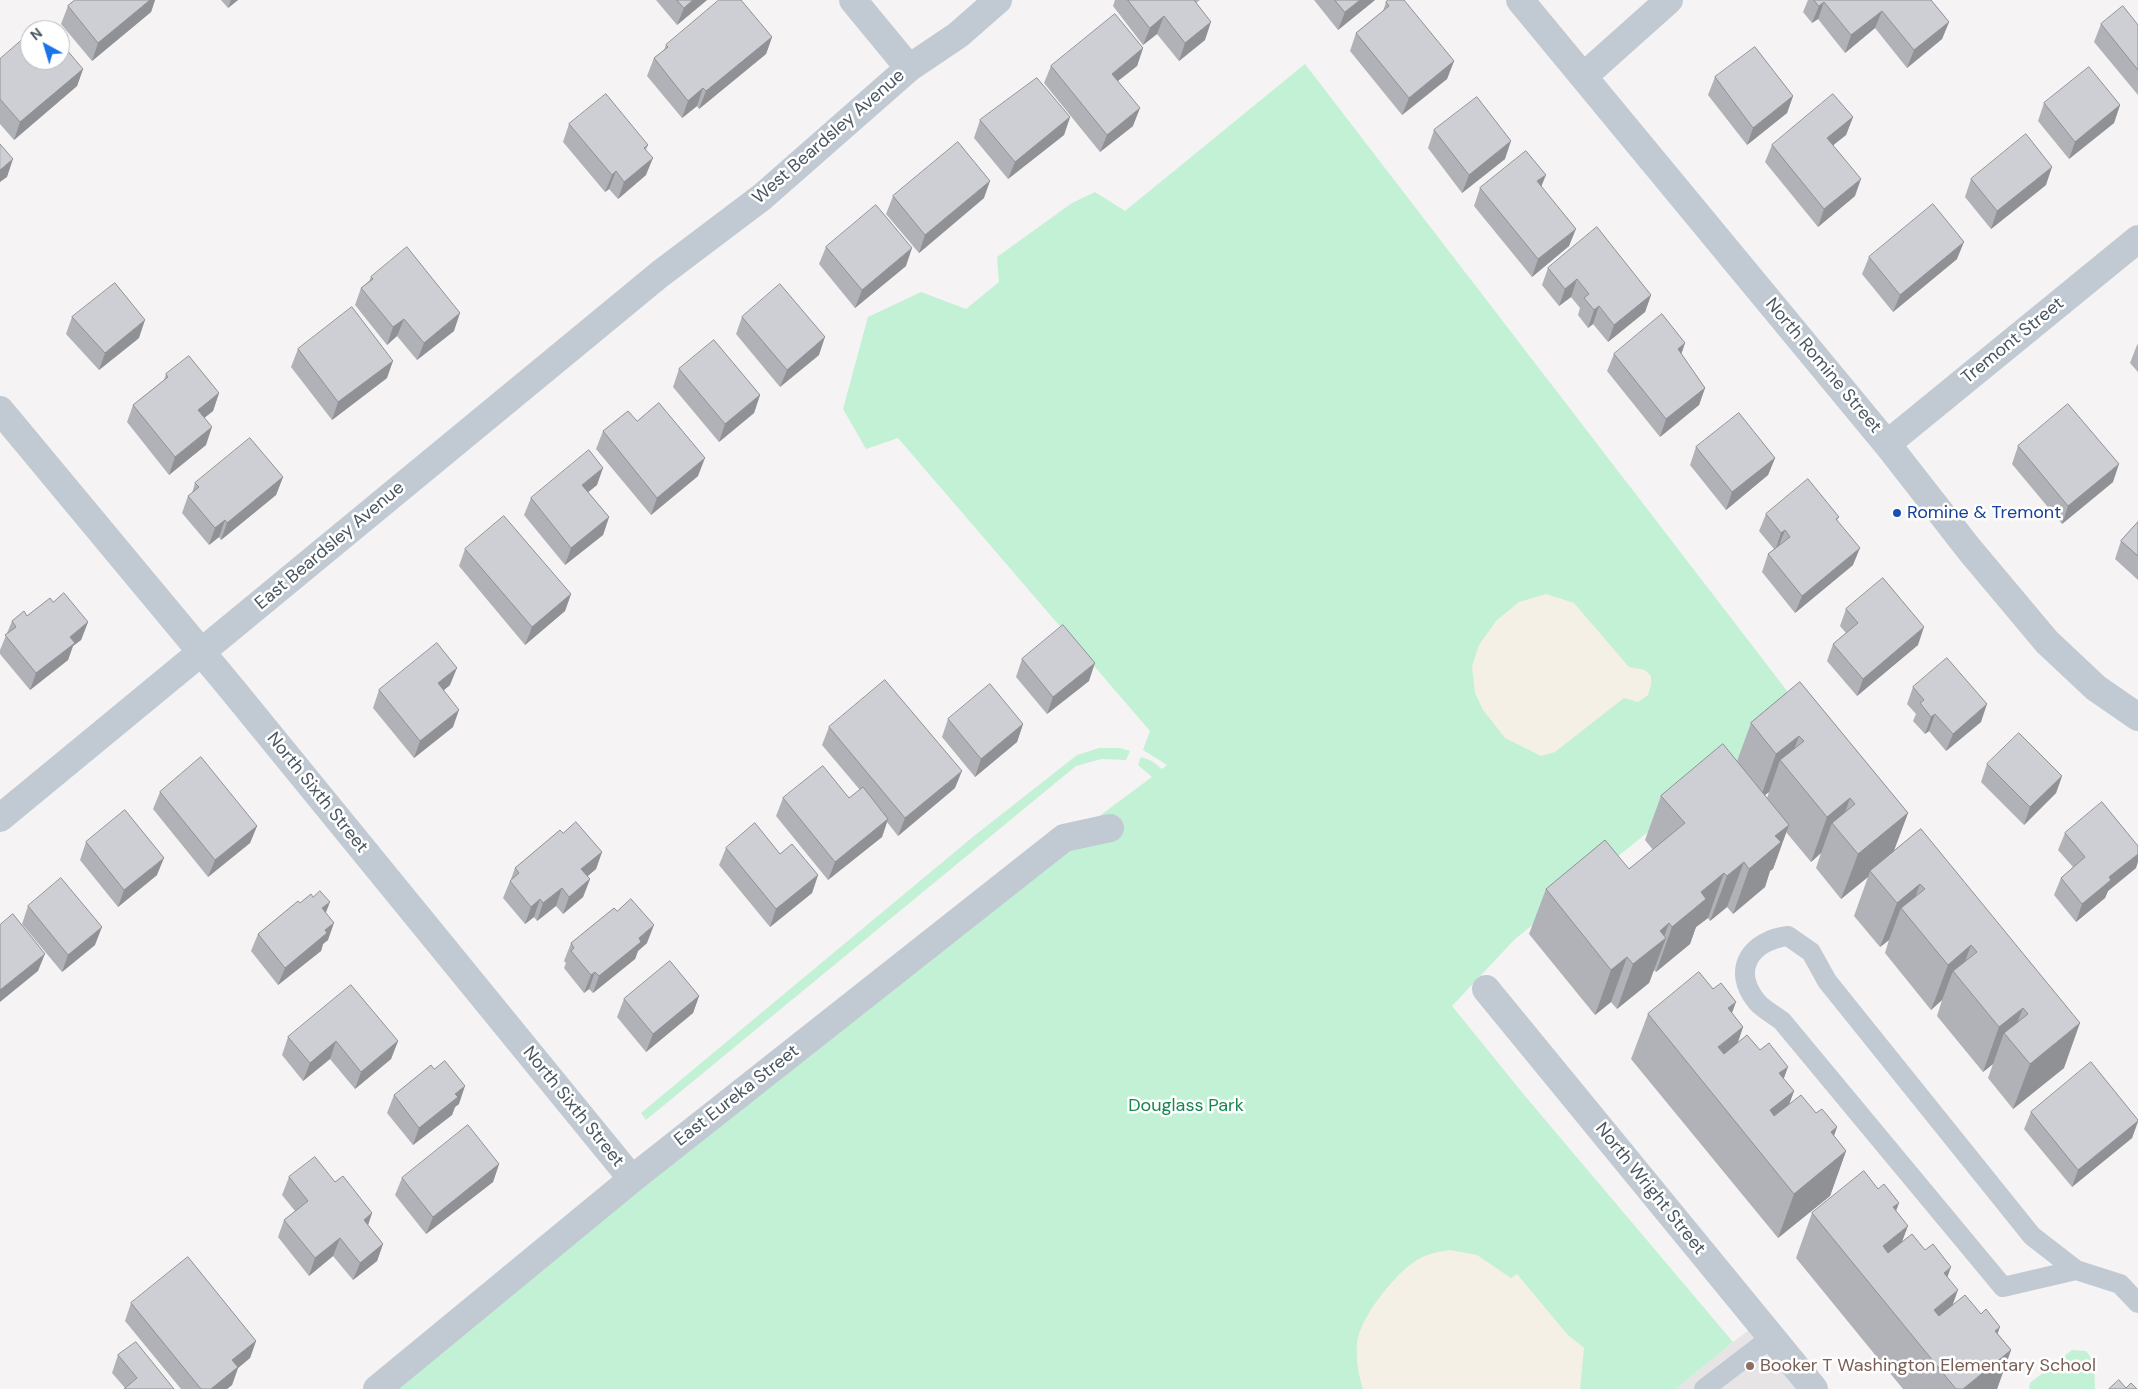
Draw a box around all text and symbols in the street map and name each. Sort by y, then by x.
north arrow [20,20,70,70]
text: N [27,24,46,44]
street label: West Beardsley Avenue [748,65,910,209]
street label: Tremont Street [1957,293,2069,389]
street label: North Romine Street [1760,294,1886,438]
street label: East Beardsley Avenue [251,477,409,615]
place label: Romine & Tremont [1907,502,2061,524]
marker: Romine & Tremont [1891,507,1903,519]
street label: North Sixth Street [262,728,372,858]
street label: East Eureka Street [670,1041,804,1151]
street label: North Sixth Street [518,1042,628,1172]
park label: Douglass Park [1128,1095,1244,1117]
street label: North Wright Street [1590,1119,1710,1259]
place label: Booker T Washington Elementary School [1760,1355,2096,1377]
marker: Booker T Washington Elementary School [1744,1360,1756,1372]

